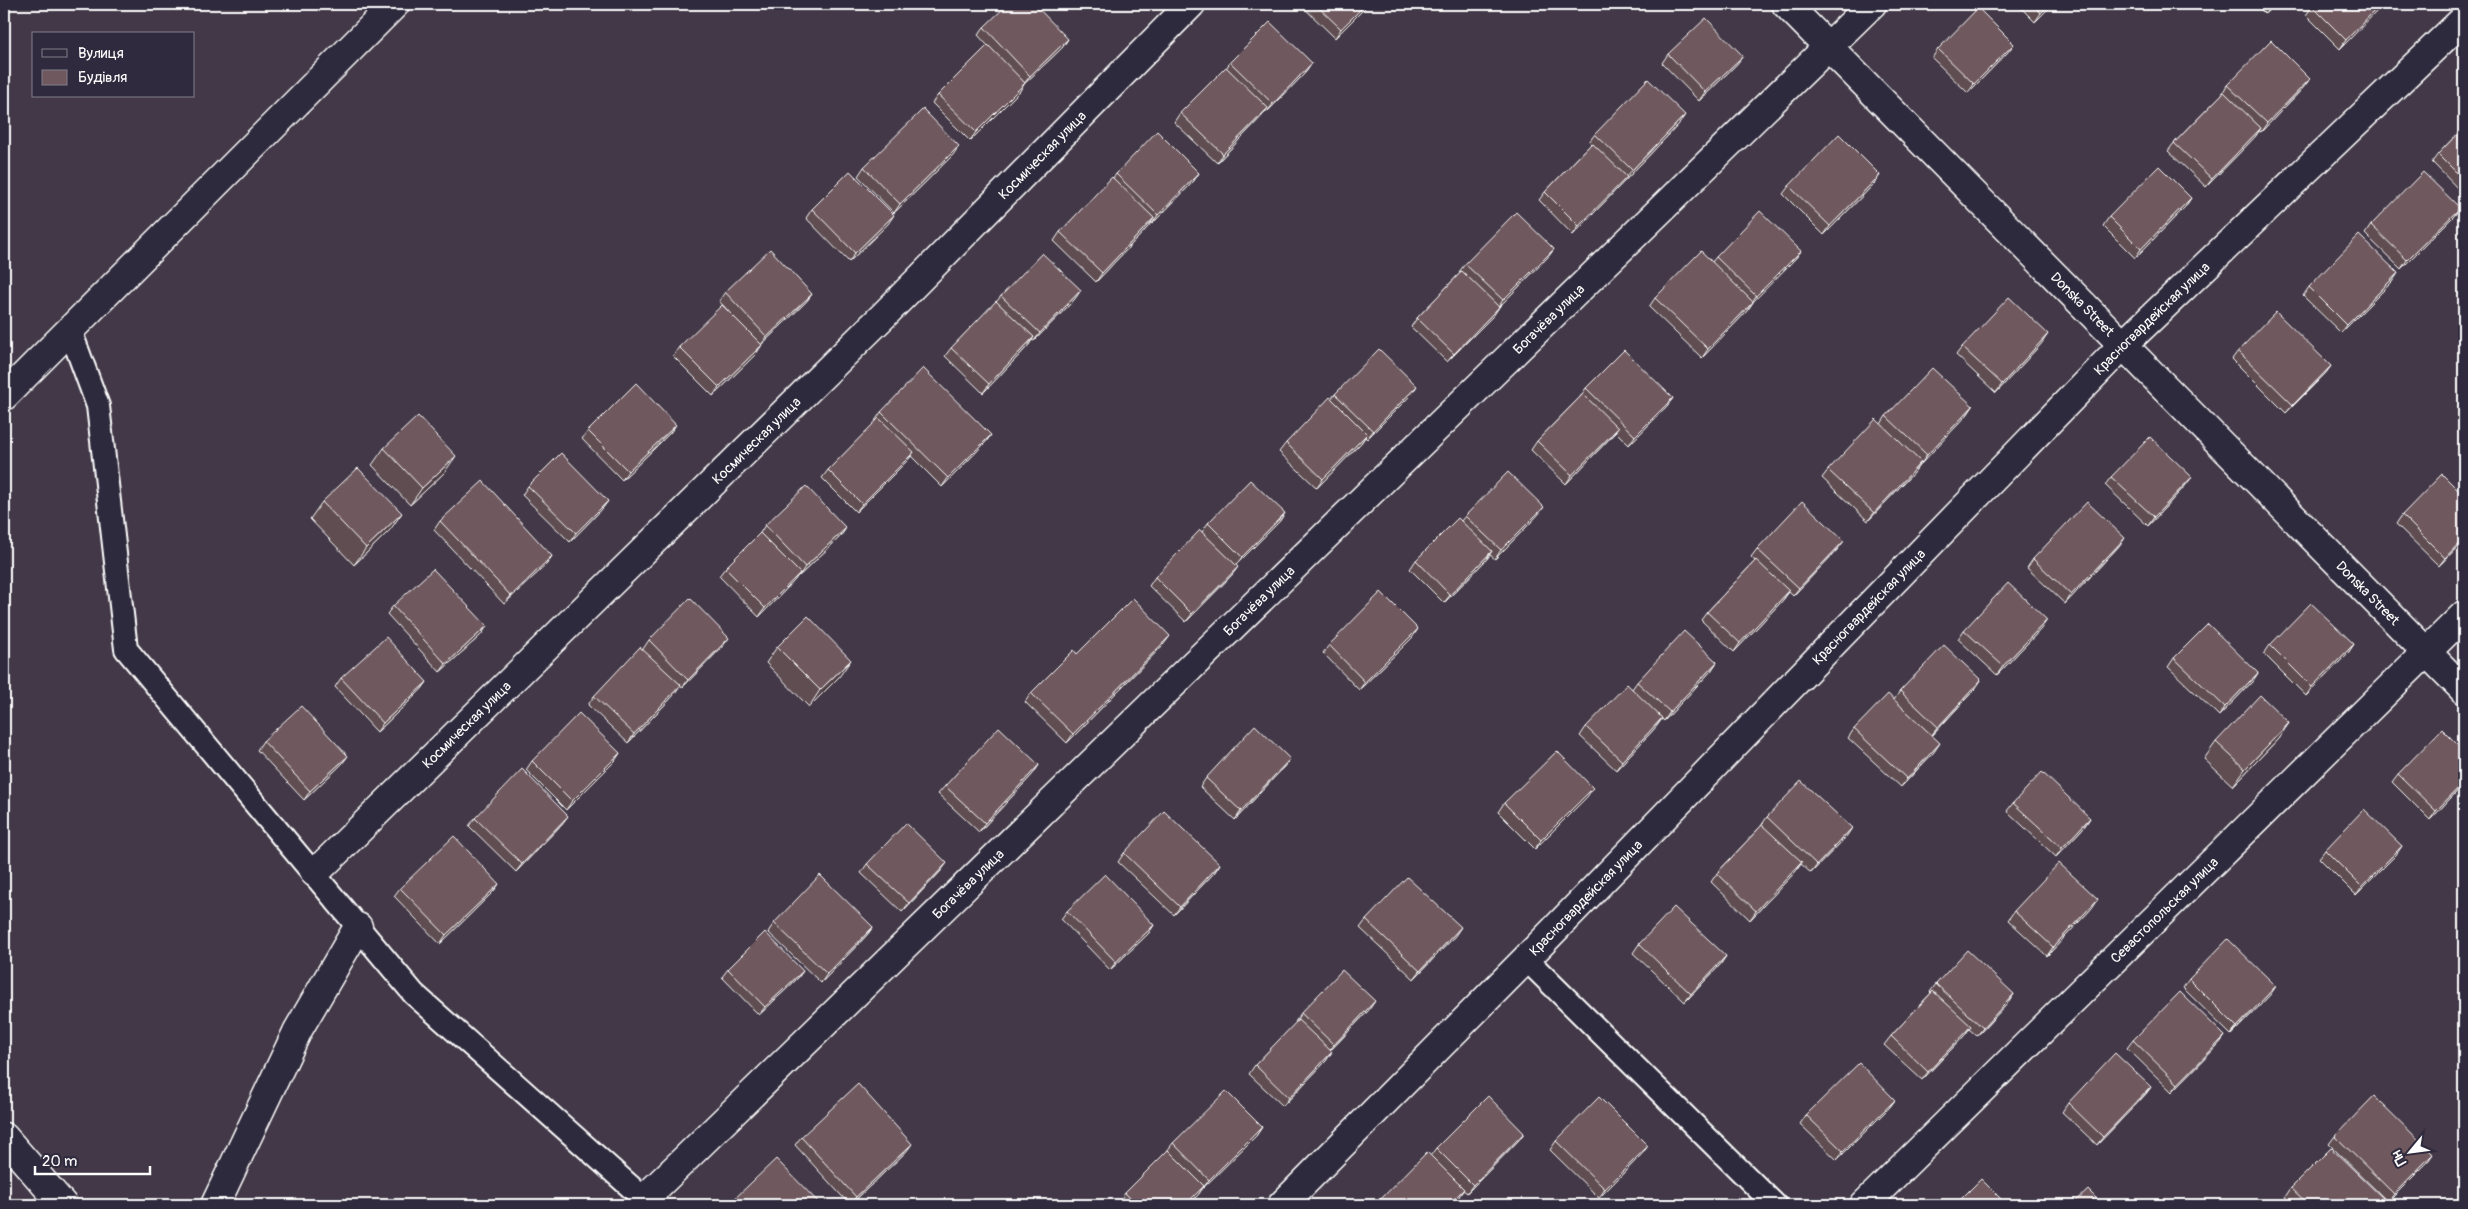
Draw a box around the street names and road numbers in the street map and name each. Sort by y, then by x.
street label: Космическая улица [995,107,1089,203]
street label: Красногвардейская улица [2090,258,2213,378]
street label: Donska Street [2047,268,2118,340]
street label: Богачёва улица [1509,280,1588,357]
street label: Космическая улица [708,393,804,488]
street label: Красногвардейская улица [1808,545,1929,668]
street label: Donska Street [2333,557,2404,629]
street label: Богачёва улица [1220,562,1298,639]
street label: Космическая улица [418,677,514,772]
street label: Красногвардейская улица [1525,836,1646,959]
street label: Богачёва улица [929,845,1007,922]
street label: Севастопольская улица [2107,853,2222,966]

